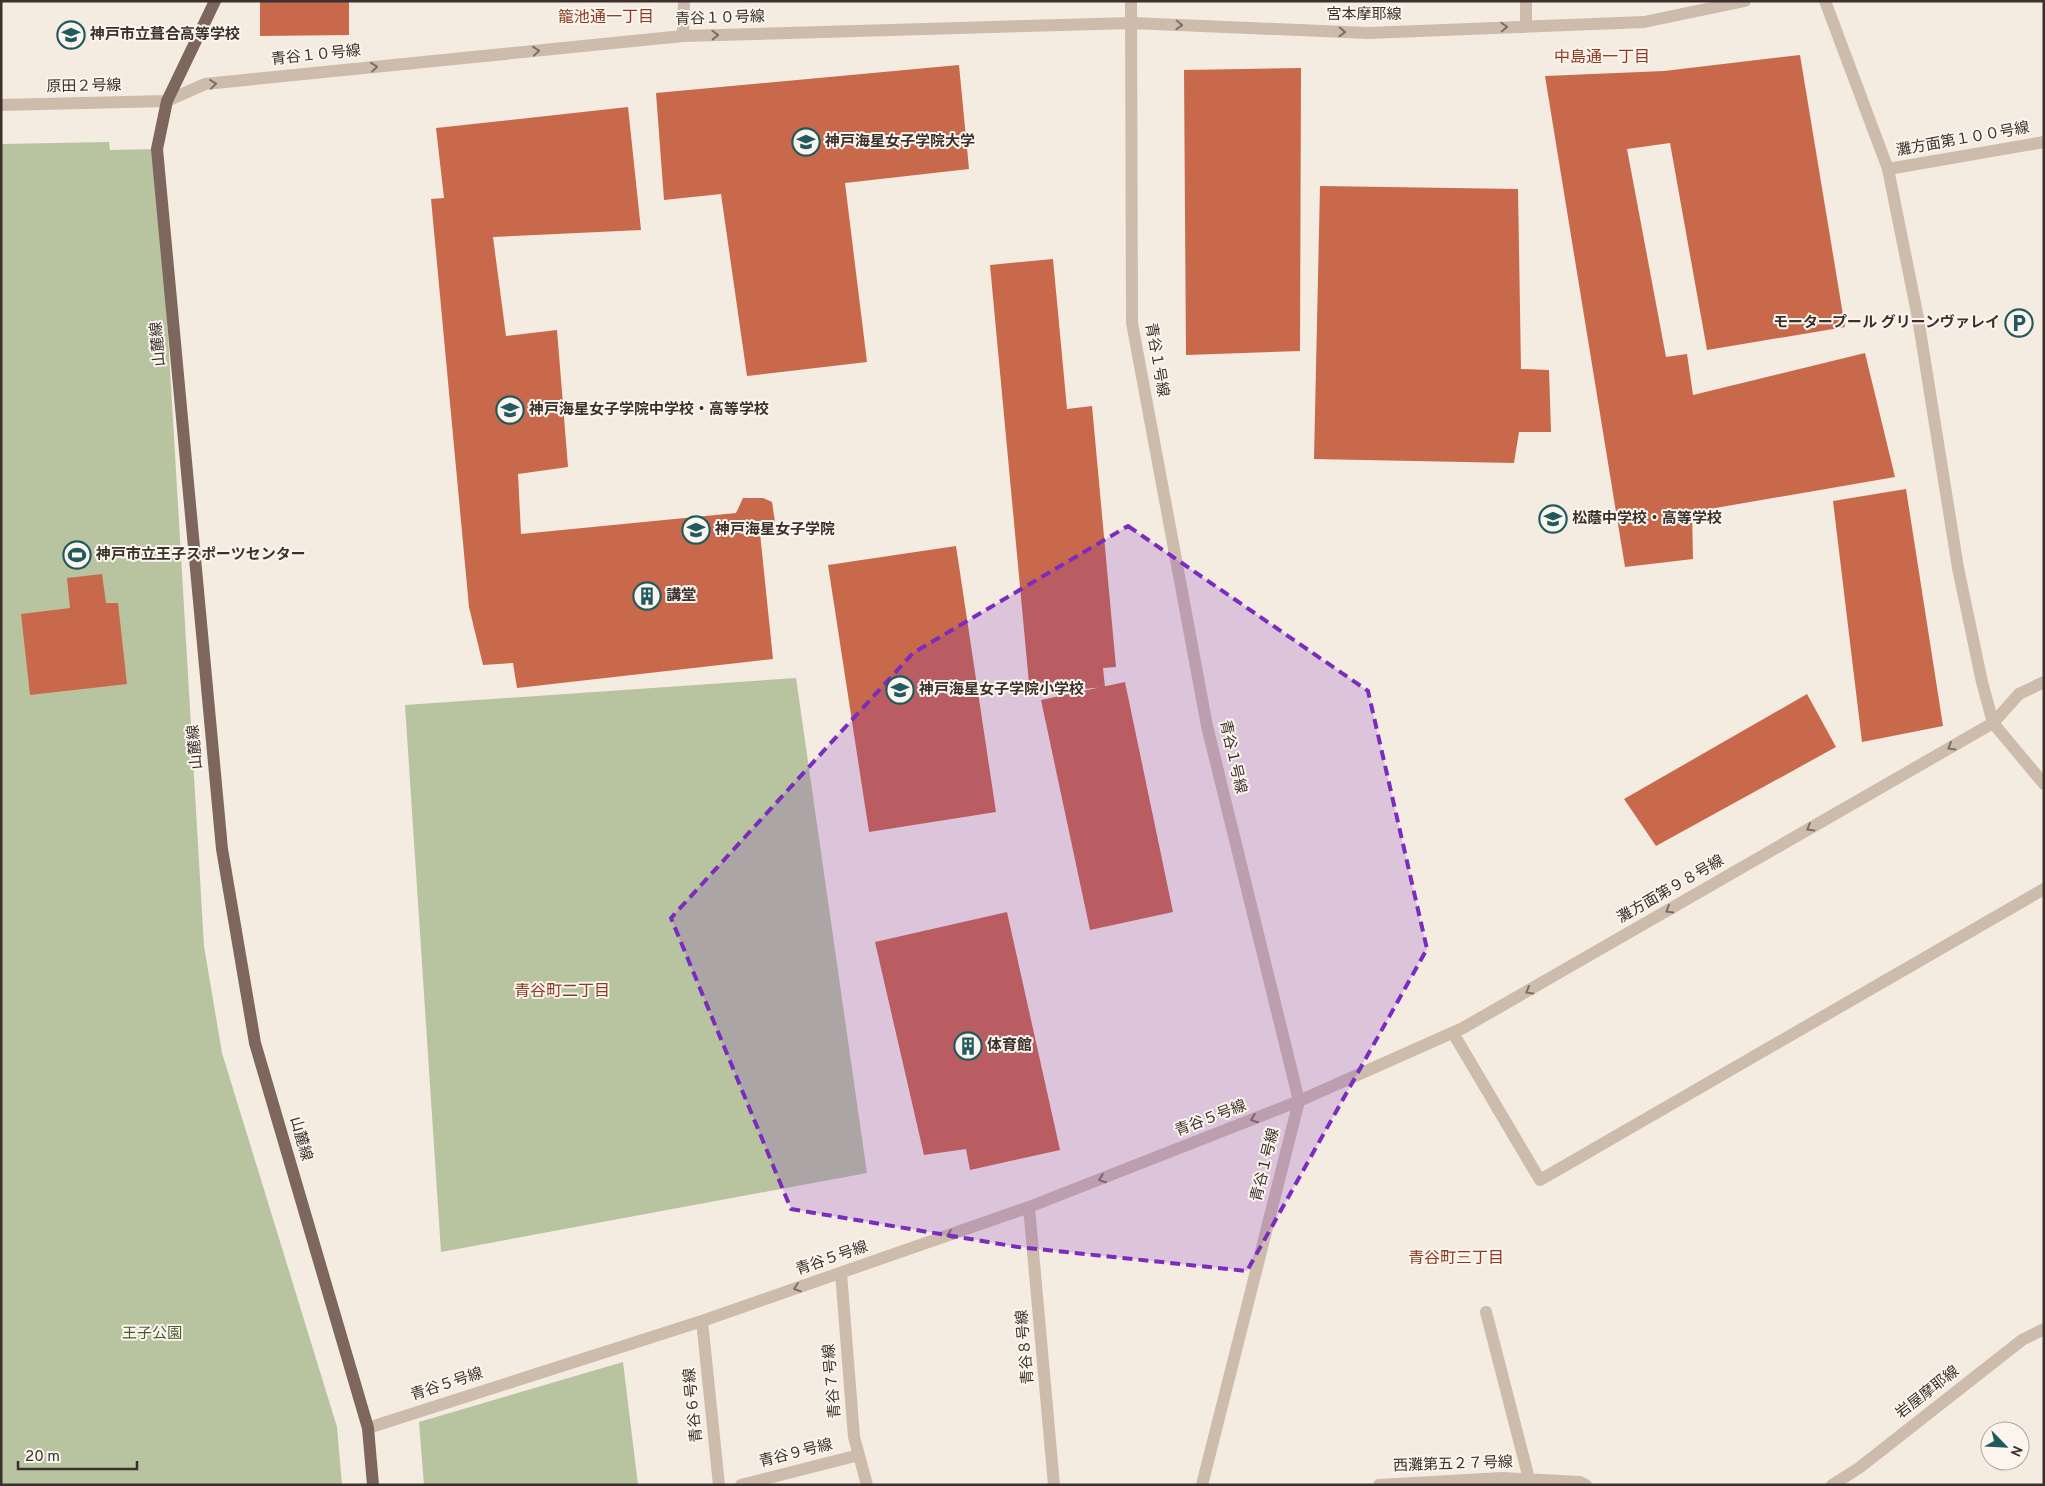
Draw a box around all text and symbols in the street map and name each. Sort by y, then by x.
street label: 宮本摩耶線 [1326,6,1402,25]
district label: 籠池通一丁目 [558,8,654,28]
street label: 青谷１０号線 [675,8,765,30]
one-way arrow [1176,19,1184,30]
school or university icon: 神戸市立葺合高等学校 [56,20,86,50]
one-way arrow [1500,22,1508,33]
place label: 神戸市立葺合高等学校 [89,25,240,45]
one-way arrow [1338,26,1346,37]
one-way arrow [712,30,719,40]
street label: 青谷１０号線 [270,42,362,70]
one-way arrow [532,46,540,57]
district label: 中島通一丁目 [1554,48,1650,68]
one-way arrow [370,62,378,73]
street label: 原田２号線 [46,77,122,97]
one-way arrow [208,79,217,89]
street label: 灘方面第１００号線 [1895,119,2031,161]
school or university icon: 神戸海星女子学院大学 [791,127,821,157]
place label: 神戸海星女子学院大学 [824,132,975,152]
parking icon: モータープール グリーンヴァレイ [2004,308,2034,338]
place label: モータープール グリーンヴァレイ [1773,314,2000,333]
street label: 山麓線 [148,321,170,367]
street label: 青谷１号線 [1140,321,1172,399]
school or university icon: 神戸海星女子学院中学校・高等学校 [495,395,525,425]
place label: 神戸海星女子学院中学校・高等学校 [528,400,769,420]
school or university icon: 松蔭中学校・高等学校 [1538,504,1568,534]
place label: 松蔭中学校・高等学校 [1572,510,1722,529]
school or university icon: 神戸海星女子学院 [681,515,711,545]
place label: 神戸海星女子学院 [714,520,835,540]
sports icon: 神戸市立王子スポーツセンター [62,540,92,570]
place label: 神戸市立王子スポーツセンター [95,545,306,565]
building icon: 講堂 [632,581,662,611]
place label: 講堂 [666,587,696,606]
school or university icon: 神戸海星女子学院小学校 [885,675,915,705]
place label: 神戸海星女子学院小学校 [918,680,1084,700]
street label: 青谷１号線 [1214,718,1250,796]
street label: 山麓線 [185,724,207,770]
one-way arrow [1947,741,1956,751]
one-way arrow [1806,822,1815,832]
street label: 灘方面第９８号線 [1614,852,1728,928]
one-way arrow [1666,903,1675,913]
district label: 青谷町二丁目 [514,982,610,1002]
one-way arrow [1525,984,1534,994]
building icon: 体育館 [953,1031,983,1061]
place label: 体育館 [987,1037,1032,1056]
street label: 青谷５号線 [1173,1097,1249,1141]
one-way arrow [1250,1113,1259,1123]
street label: 山麓線 [285,1115,315,1163]
street label: 青谷１号線 [1248,1126,1284,1204]
one-way arrow [1099,1173,1107,1183]
one-way arrow [946,1229,955,1239]
street label: 青谷５号線 [793,1238,871,1280]
district label: 青谷町三丁目 [1408,1249,1504,1269]
one-way arrow [793,1282,801,1292]
street label: 青谷８号線 [1013,1309,1039,1385]
park label: 王子公園 [122,1325,182,1344]
street label: 青谷７号線 [820,1343,846,1419]
street label: 岩屋摩耶線 [1893,1362,1963,1424]
street label: 青谷５号線 [408,1364,486,1406]
street label: 青谷６号線 [681,1367,707,1443]
north arrow [1980,1421,2030,1471]
street label: 青谷９号線 [757,1436,835,1472]
scale bar [18,1438,136,1470]
text: N [2006,1443,2025,1459]
text: 20 m [25,1448,60,1467]
street label: 西灘第五２７号線 [1393,1453,1513,1477]

